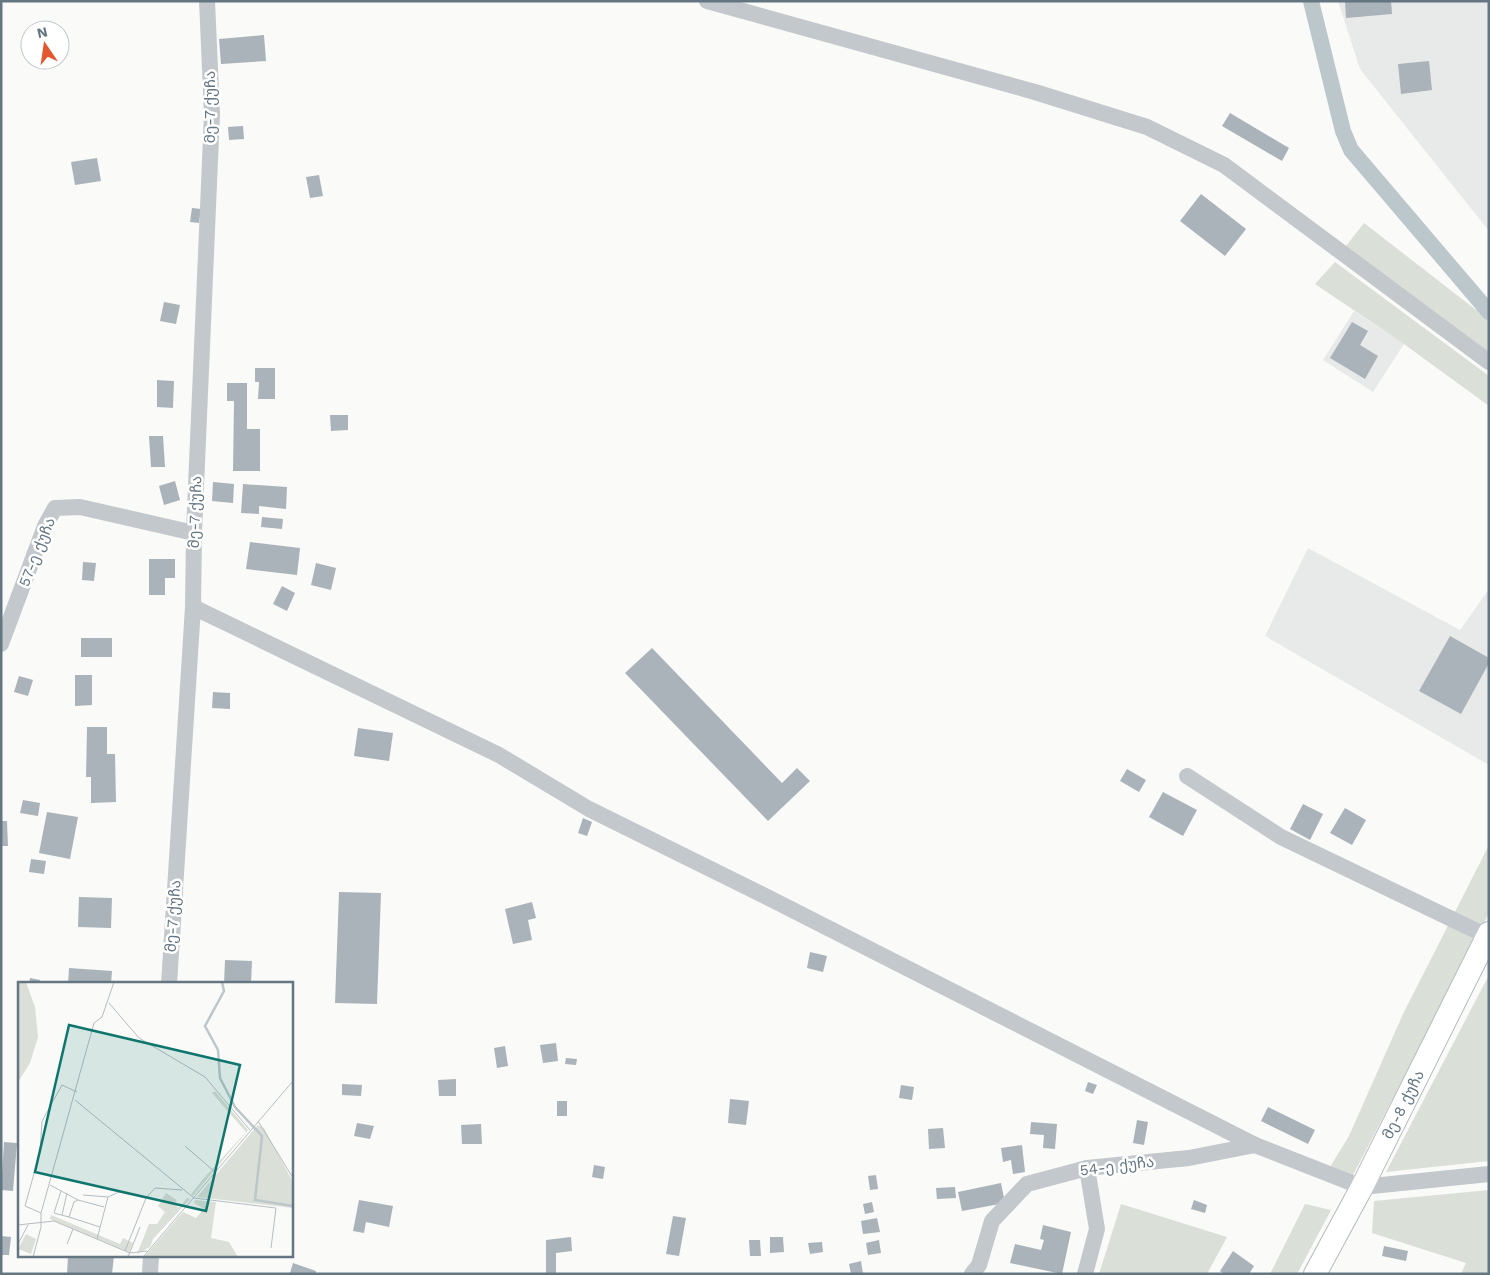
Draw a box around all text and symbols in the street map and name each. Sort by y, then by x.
north arrow [20,20,70,70]
text: N [35,23,49,41]
street label: მე-7 ქუჩა [201,71,219,143]
street label: მე-7 ქუჩა [185,475,205,549]
street label: 57-ე ქუჩა [15,515,59,589]
street label: მე-7 ქუჩა [161,879,185,953]
inset map [18,982,292,1258]
street label: მე-8 ქუჩა [1378,1067,1428,1142]
street label: 54-ე ქუჩა [1079,1153,1155,1179]

